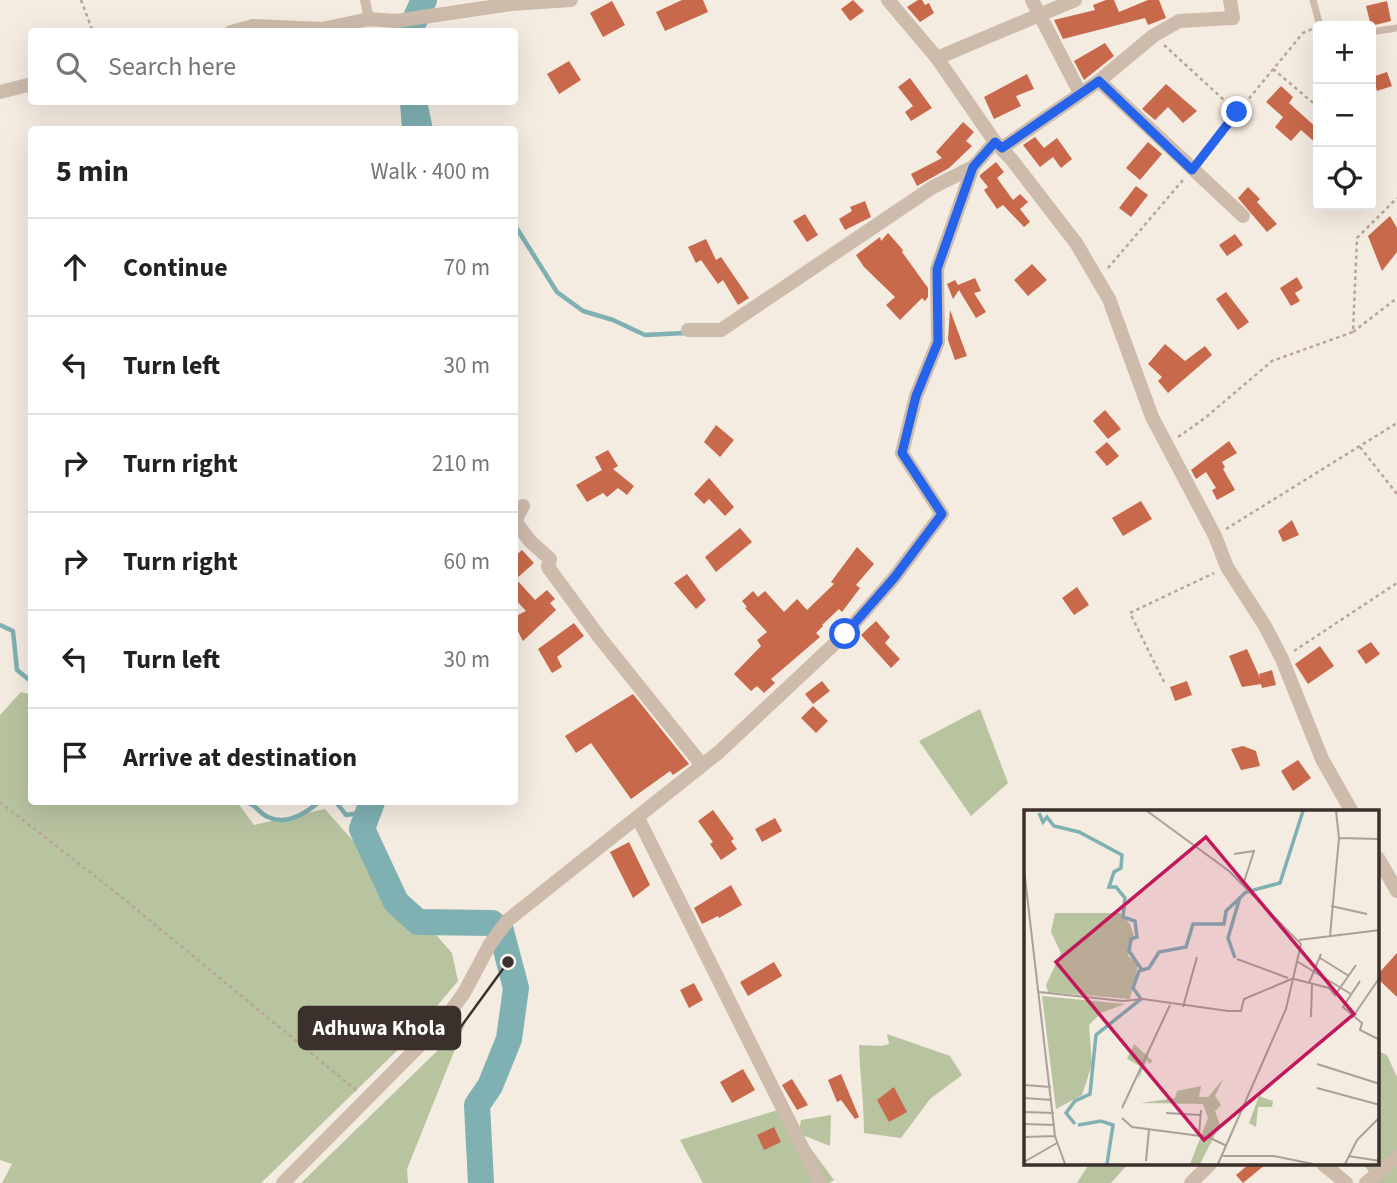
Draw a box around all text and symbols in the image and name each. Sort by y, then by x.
map controls [1313,21,1376,210]
button: + [1313,21,1376,84]
search box [28,28,518,105]
icon: search [52,48,90,86]
text: Search here [108,48,236,85]
button: − [1313,84,1376,147]
route end [1221,96,1252,127]
button: locate [1313,147,1376,210]
text: 5 min [56,150,129,193]
text: Walk · 400 m [371,155,490,188]
icon: ahead [56,248,94,286]
text: Continue [123,249,228,286]
text: 70 m [443,251,490,284]
icon: left [56,346,94,384]
text: Turn left [123,347,220,384]
text: 30 m [443,349,490,382]
icon: right [56,444,94,482]
text: Turn right [123,445,238,482]
text: 210 m [432,447,490,480]
icon: right [56,542,94,580]
text: Turn right [123,543,238,580]
text: 60 m [443,545,490,578]
route start [829,618,860,649]
icon: left [56,640,94,678]
text: Turn left [123,641,220,678]
text: 30 m [443,643,490,676]
icon: arrive [56,738,94,776]
text: Arrive at destination [123,739,357,776]
inset map [1024,810,1380,1166]
callout: Adhuwa Khola [299,1007,460,1049]
text: Adhuwa Khola [312,1013,445,1043]

